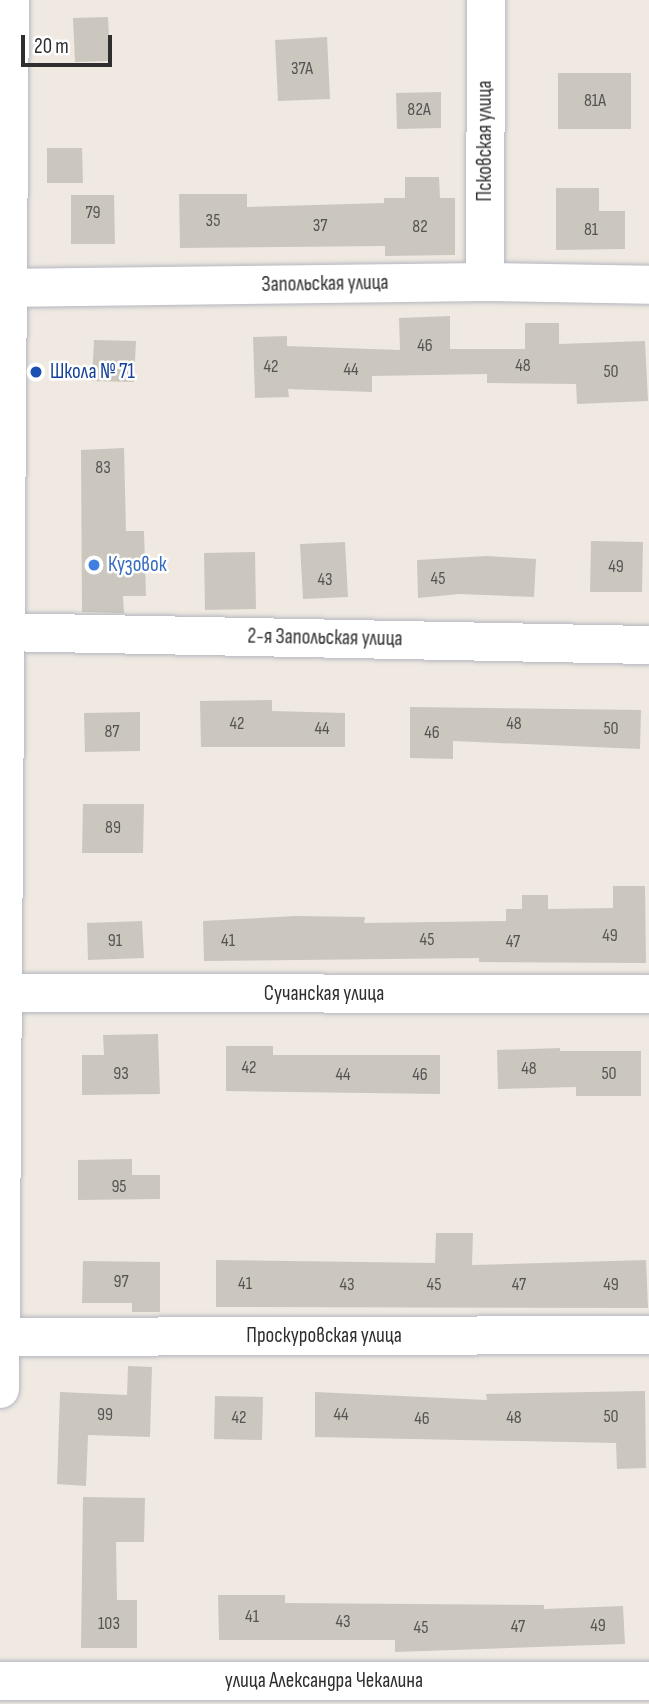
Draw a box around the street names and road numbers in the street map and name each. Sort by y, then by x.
street label: Псковская улица [472,80,498,202]
street label: Запольская улица [261,270,389,298]
street label: 2-я Запольская улица [247,624,403,652]
street label: Сучанская улица [264,981,384,1007]
street label: Проскуровская улица [246,1323,402,1349]
street label: улица Александра Чекалина [225,1668,423,1694]

